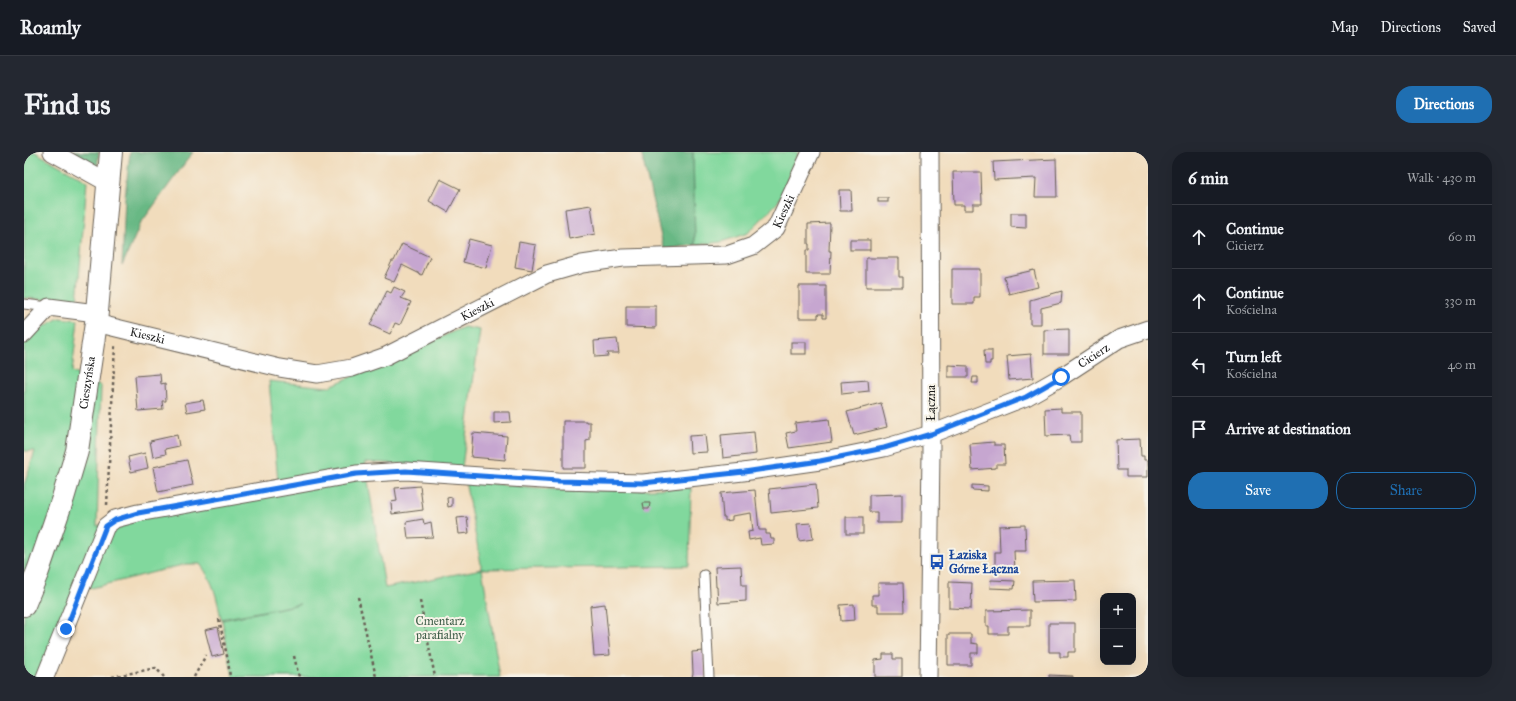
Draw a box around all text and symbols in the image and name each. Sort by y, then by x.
text: Roamly [20,16,81,39]
text: Map [1331,19,1358,36]
text: Directions [1380,19,1441,36]
text: Saved [1463,19,1496,36]
button: Directions [1396,86,1492,123]
text: Find us [24,87,110,122]
text: 6 min [1188,168,1229,189]
text: Walk · 430 m [1407,170,1476,186]
street label: Kieszki [770,192,798,231]
text: Continue [1226,220,1284,238]
icon: ahead [1188,226,1210,248]
text: 60 m [1448,229,1476,245]
text: Cicierz [1226,238,1264,254]
text: Continue [1226,284,1284,302]
icon: ahead [1188,290,1210,312]
text: 330 m [1444,293,1476,309]
street label: Kieszki [458,295,497,324]
text: Kościelna [1226,302,1277,318]
street label: Kieszki [129,325,167,347]
street label: Cicierz [1075,340,1112,371]
text: Turn left [1226,348,1282,366]
street label: Cieszyńska [76,354,98,410]
icon: left [1188,354,1210,376]
text: 40 m [1447,357,1476,373]
text: Kościelna [1226,366,1277,382]
route start [1052,368,1070,386]
street label: Łączna [924,384,938,421]
icon: arrive [1188,418,1210,440]
text: Arrive at destination [1226,420,1351,438]
button: Save [1188,472,1328,509]
button: Share [1336,472,1476,509]
place label: Łaziska Górne Łączna [949,548,1019,576]
bus stop icon: Łaziska Górne Łączna [928,553,946,571]
map controls [1100,593,1136,665]
button: + [1100,593,1136,629]
park label: Cmentarz parafialny [415,614,465,642]
route end [57,620,75,638]
button: − [1100,629,1136,665]

